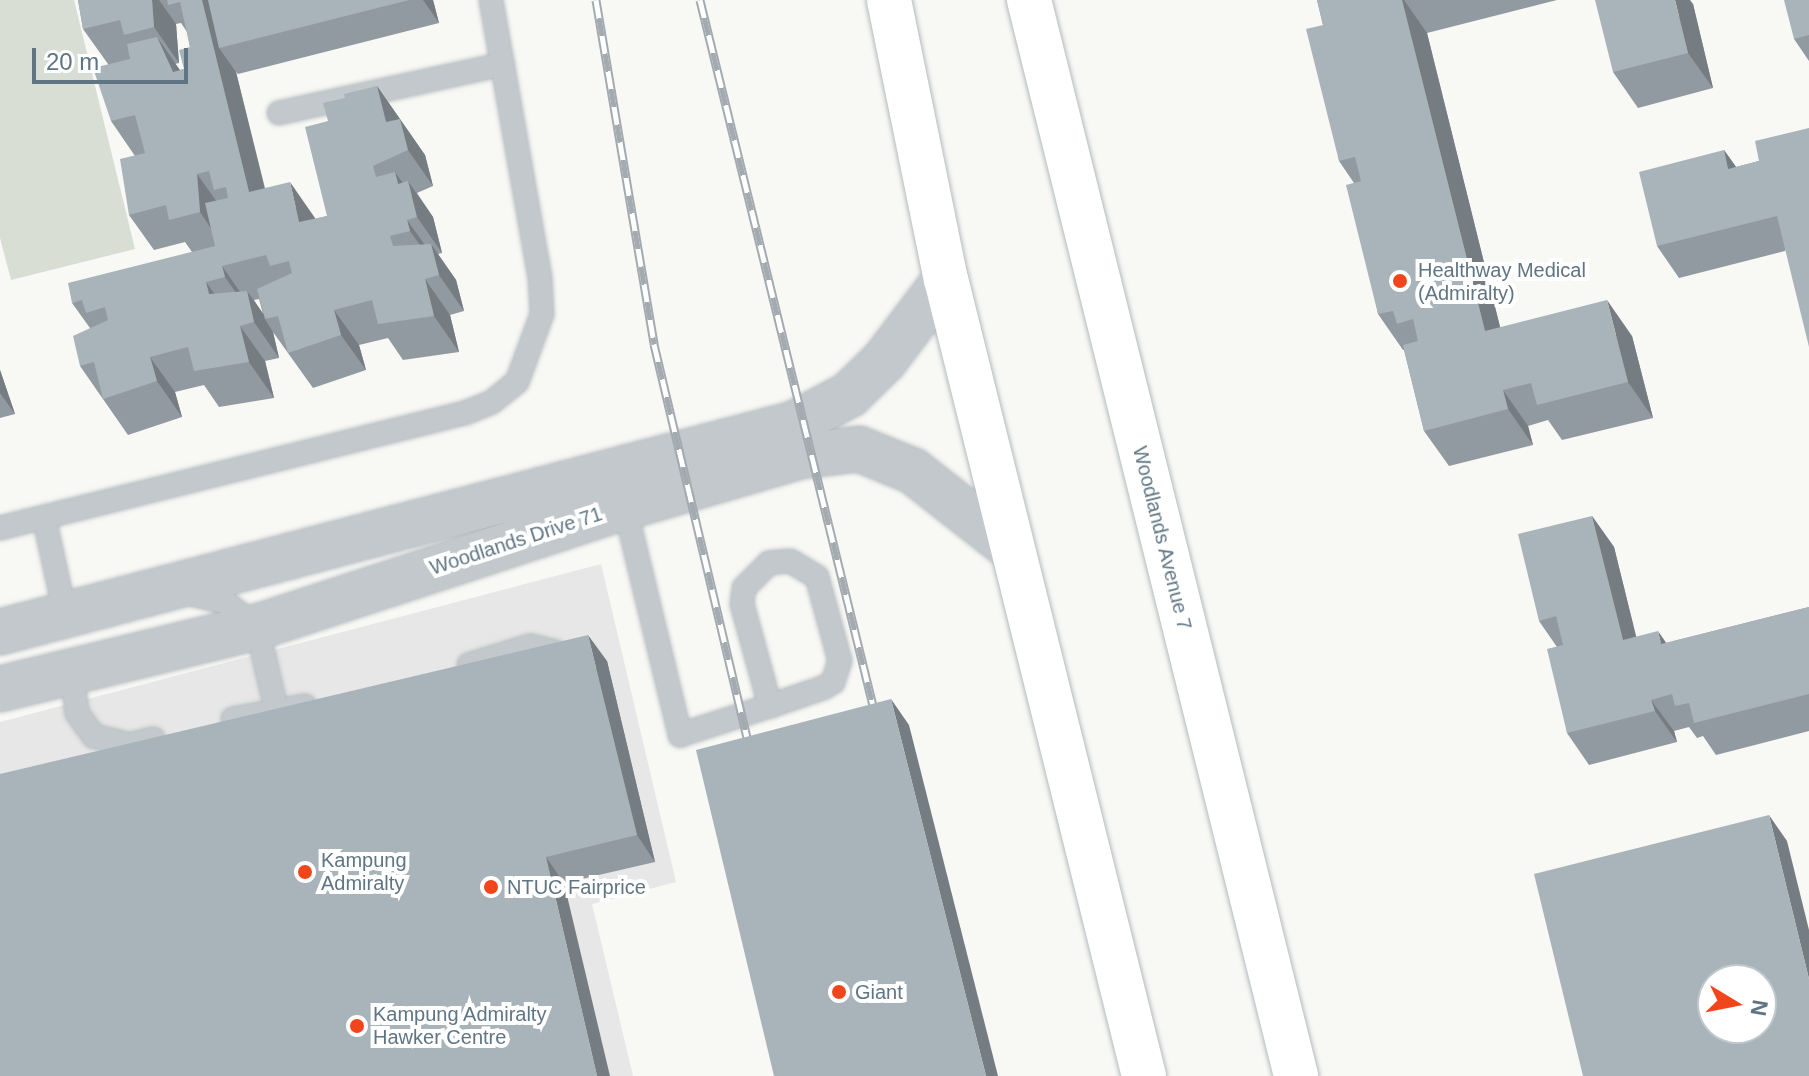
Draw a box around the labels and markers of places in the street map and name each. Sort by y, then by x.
place label: Healthway Medical (Admiralty) [1418,258,1586,305]
marker: Healthway Medical (Admiralty) [1389,270,1411,292]
place label: Kampung Admiralty [321,848,407,895]
marker: Kampung Admiralty [296,863,314,881]
place label: NTUC Fairprice [507,875,646,899]
marker: NTUC Fairprice [482,878,500,896]
place label: Giant [855,980,903,1004]
marker: Giant [830,983,848,1001]
place label: Kampung Admiralty Hawker Centre [373,1002,548,1049]
marker: Kampung Admiralty Hawker Centre [348,1017,366,1035]

